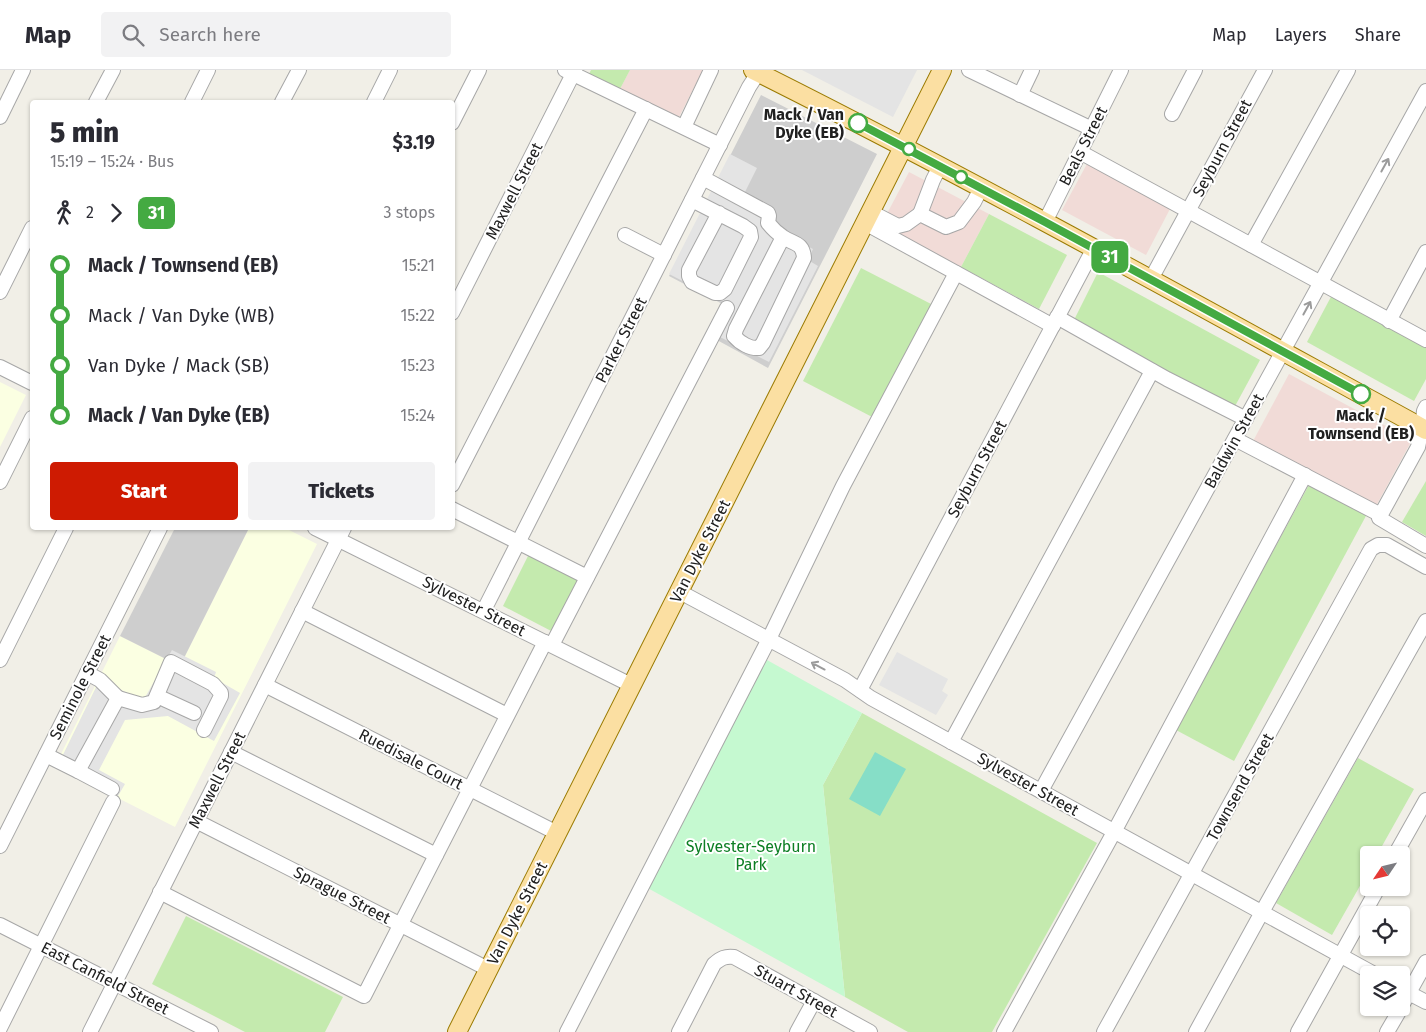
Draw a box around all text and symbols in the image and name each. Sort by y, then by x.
search box [101,12,451,57]
text: Map [25,21,71,49]
icon: search [119,21,147,49]
text: Search here [159,23,261,46]
text: Map [1212,24,1247,46]
text: Layers [1275,24,1327,46]
text: Share [1355,24,1401,46]
street label: Seyburn Street [1188,96,1256,200]
street label: Beals Street [1055,103,1111,189]
place label: Mack / Van Dyke (EB) [764,105,844,142]
marker: Mack / Van Dyke (EB) [848,113,868,133]
text: 5 min [50,116,119,149]
text: $3.19 [393,131,435,154]
street label: Maxwell Street [481,139,547,243]
unlabelled marker [902,142,916,156]
text: 15:19 – 15:24 · Bus [50,152,174,171]
one-way arrow [1380,158,1390,173]
unlabelled marker [954,170,968,184]
icon: walk [50,199,78,227]
icon: forward [102,199,130,227]
text: 31 [148,202,165,224]
text: 2 [86,203,94,222]
text: 3 stops [383,203,435,222]
line badge: 31 [1088,241,1132,273]
text: 31 [1101,246,1119,268]
text: Mack / Townsend (EB) [88,254,278,277]
text: 15:21 [402,256,435,275]
street label: Parker Street [591,294,651,386]
one-way arrow [1303,301,1312,316]
text: Mack / Van Dyke (WB) [88,304,274,327]
text: 15:22 [400,306,435,325]
text: Van Dyke / Mack (SB) [88,354,269,377]
text: 15:23 [400,356,435,375]
marker: Mack / Townsend (EB) [1351,384,1371,404]
street label: Baldwin Street [1200,390,1268,492]
text: Mack / Van Dyke (EB) [88,404,269,427]
text: 15:24 [400,406,435,425]
place label: Mack / Townsend (EB) [1308,406,1414,443]
street label: Seyburn Street [943,417,1011,521]
button: Start [50,462,238,520]
button: Tickets [248,462,435,520]
street label: Van Dyke Street [666,496,734,606]
street label: Sylvester Street [419,572,529,640]
street label: Seminole Street [45,631,115,743]
one-way arrow [811,661,826,671]
street label: Ruedisale Court [356,725,467,794]
street label: Maxwell Street [184,728,250,832]
street label: Townsend Street [1203,730,1278,844]
street label: Sylvester Street [974,748,1082,820]
park label: Sylvester-Seyburn Park [686,837,816,874]
north arrow [1360,846,1410,896]
map controls [1360,846,1410,1016]
street label: Van Dyke Street [483,858,551,968]
street label: Sprague Street [290,862,394,928]
button: locate [1360,906,1410,956]
street label: East Canfield Street [38,938,172,1019]
street label: Stuart Street [751,960,841,1022]
button: layers [1360,966,1410,1016]

